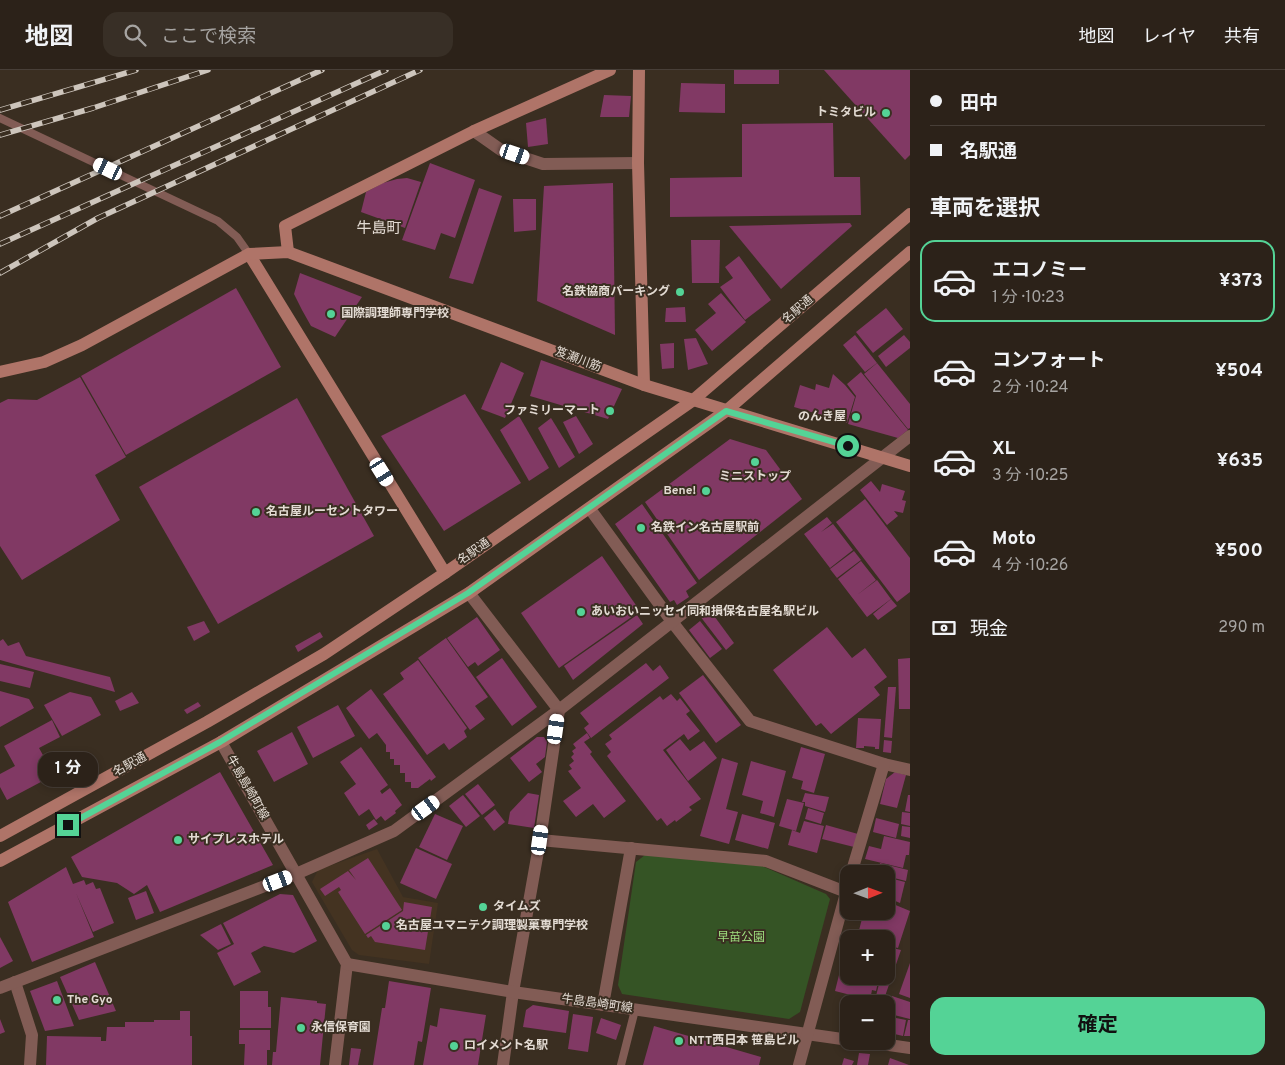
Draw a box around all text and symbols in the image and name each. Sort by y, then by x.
search box [103,12,453,57]
icon: search [121,21,149,49]
text: 地図 [25,23,73,53]
text: ここで検索 [161,25,256,49]
text: 地図 [1079,26,1115,49]
text: レイヤ [1143,26,1196,49]
text: 共有 [1224,26,1260,49]
text: 田中 [960,92,998,116]
place label: トミタビル [816,105,876,121]
marker: トミタビル [880,107,892,119]
text: 名駅通 [960,140,1017,164]
car [498,142,531,166]
car [91,156,124,182]
text: 車両を選択 [930,196,1040,223]
district label: 牛島町 [356,220,402,239]
icon: car [932,259,977,304]
text: エコノミー [992,259,1087,283]
text: ¥373 [1219,269,1263,293]
place label: 名鉄協商パーキング [562,284,670,300]
marker: 名鉄協商パーキング [674,286,686,298]
text: 1 分 · 10:23 [992,288,1065,308]
street label: 名駅通 [779,292,817,328]
place label: 国際調理師専門学校 [341,306,449,322]
marker: 国際調理師専門学校 [325,308,337,320]
street label: 笈瀬川筋 [553,344,603,376]
icon: car [932,349,977,394]
text: コンフォート [992,349,1105,373]
text: ¥504 [1215,359,1263,383]
text: 2 分 · 10:24 [992,378,1068,398]
place label: ファミリーマート [504,403,600,419]
marker: ファミリーマート [604,405,616,417]
place label: のんき屋 [798,409,846,425]
marker: のんき屋 [850,411,862,423]
route start [837,435,859,457]
text: XL [992,437,1015,461]
icon: car [932,439,977,484]
text: ¥635 [1217,449,1263,473]
car [367,455,396,489]
marker: ミニストップ [749,456,761,468]
text: 3 分 · 10:25 [992,466,1068,486]
place label: ミニストップ [719,469,791,485]
place label: Bene! [663,483,696,499]
marker: Bene! [700,485,712,497]
place label: 名古屋ルーセントタワー [266,504,398,520]
marker: 名古屋ルーセントタワー [250,506,262,518]
place label: 名鉄イン名古屋駅前 [651,520,759,536]
marker: 名鉄イン名古屋駅前 [635,522,647,534]
text: Moto [992,527,1036,551]
icon: car [932,529,977,574]
street label: 名駅通 [455,535,493,569]
text: ¥500 [1215,539,1263,563]
text: 4 分 · 10:26 [992,556,1068,576]
place label: あいおいニッセイ同和損保名古屋名駅ビル [591,604,819,620]
marker: あいおいニッセイ同和損保名古屋名駅ビル [575,606,587,618]
icon: cash [930,614,958,642]
text: 現金 [970,618,1008,642]
text: 290 m [1218,618,1265,638]
car [546,713,565,745]
street label: 名駅通 [110,749,150,781]
callout: 1 分 [38,752,98,788]
street label: 牛島島崎町線 [222,753,272,823]
text: 1 分 [55,759,81,779]
car [409,793,442,823]
route end [57,814,79,836]
car [530,824,549,856]
place label: サイプレスホテル [188,832,284,848]
marker: サイプレスホテル [172,834,184,846]
north arrow [840,865,895,920]
map controls [840,865,895,1050]
car [261,869,294,893]
place label: タイムズ [493,899,541,915]
marker: タイムズ [477,901,489,913]
place label: 名古屋ユマニテク調理製菓専門学校 [396,918,588,934]
marker: 名古屋ユマニテク調理製菓専門学校 [380,920,392,932]
park label: 早苗公園 [717,930,765,946]
button: + [840,930,895,985]
street label: 牛島島崎町線 [560,991,634,1017]
place label: The Gyo [67,992,113,1008]
marker: The Gyo [51,994,63,1006]
button: − [840,995,895,1050]
button: 確定 [930,997,1265,1055]
place label: 永信保育園 [311,1020,371,1036]
marker: 永信保育園 [295,1022,307,1034]
place label: NTT西日本 笹島ビル [689,1033,799,1049]
marker: NTT西日本 笹島ビル [673,1035,685,1047]
place label: ロイメント名駅 [464,1038,548,1054]
marker: ロイメント名駅 [448,1040,460,1052]

